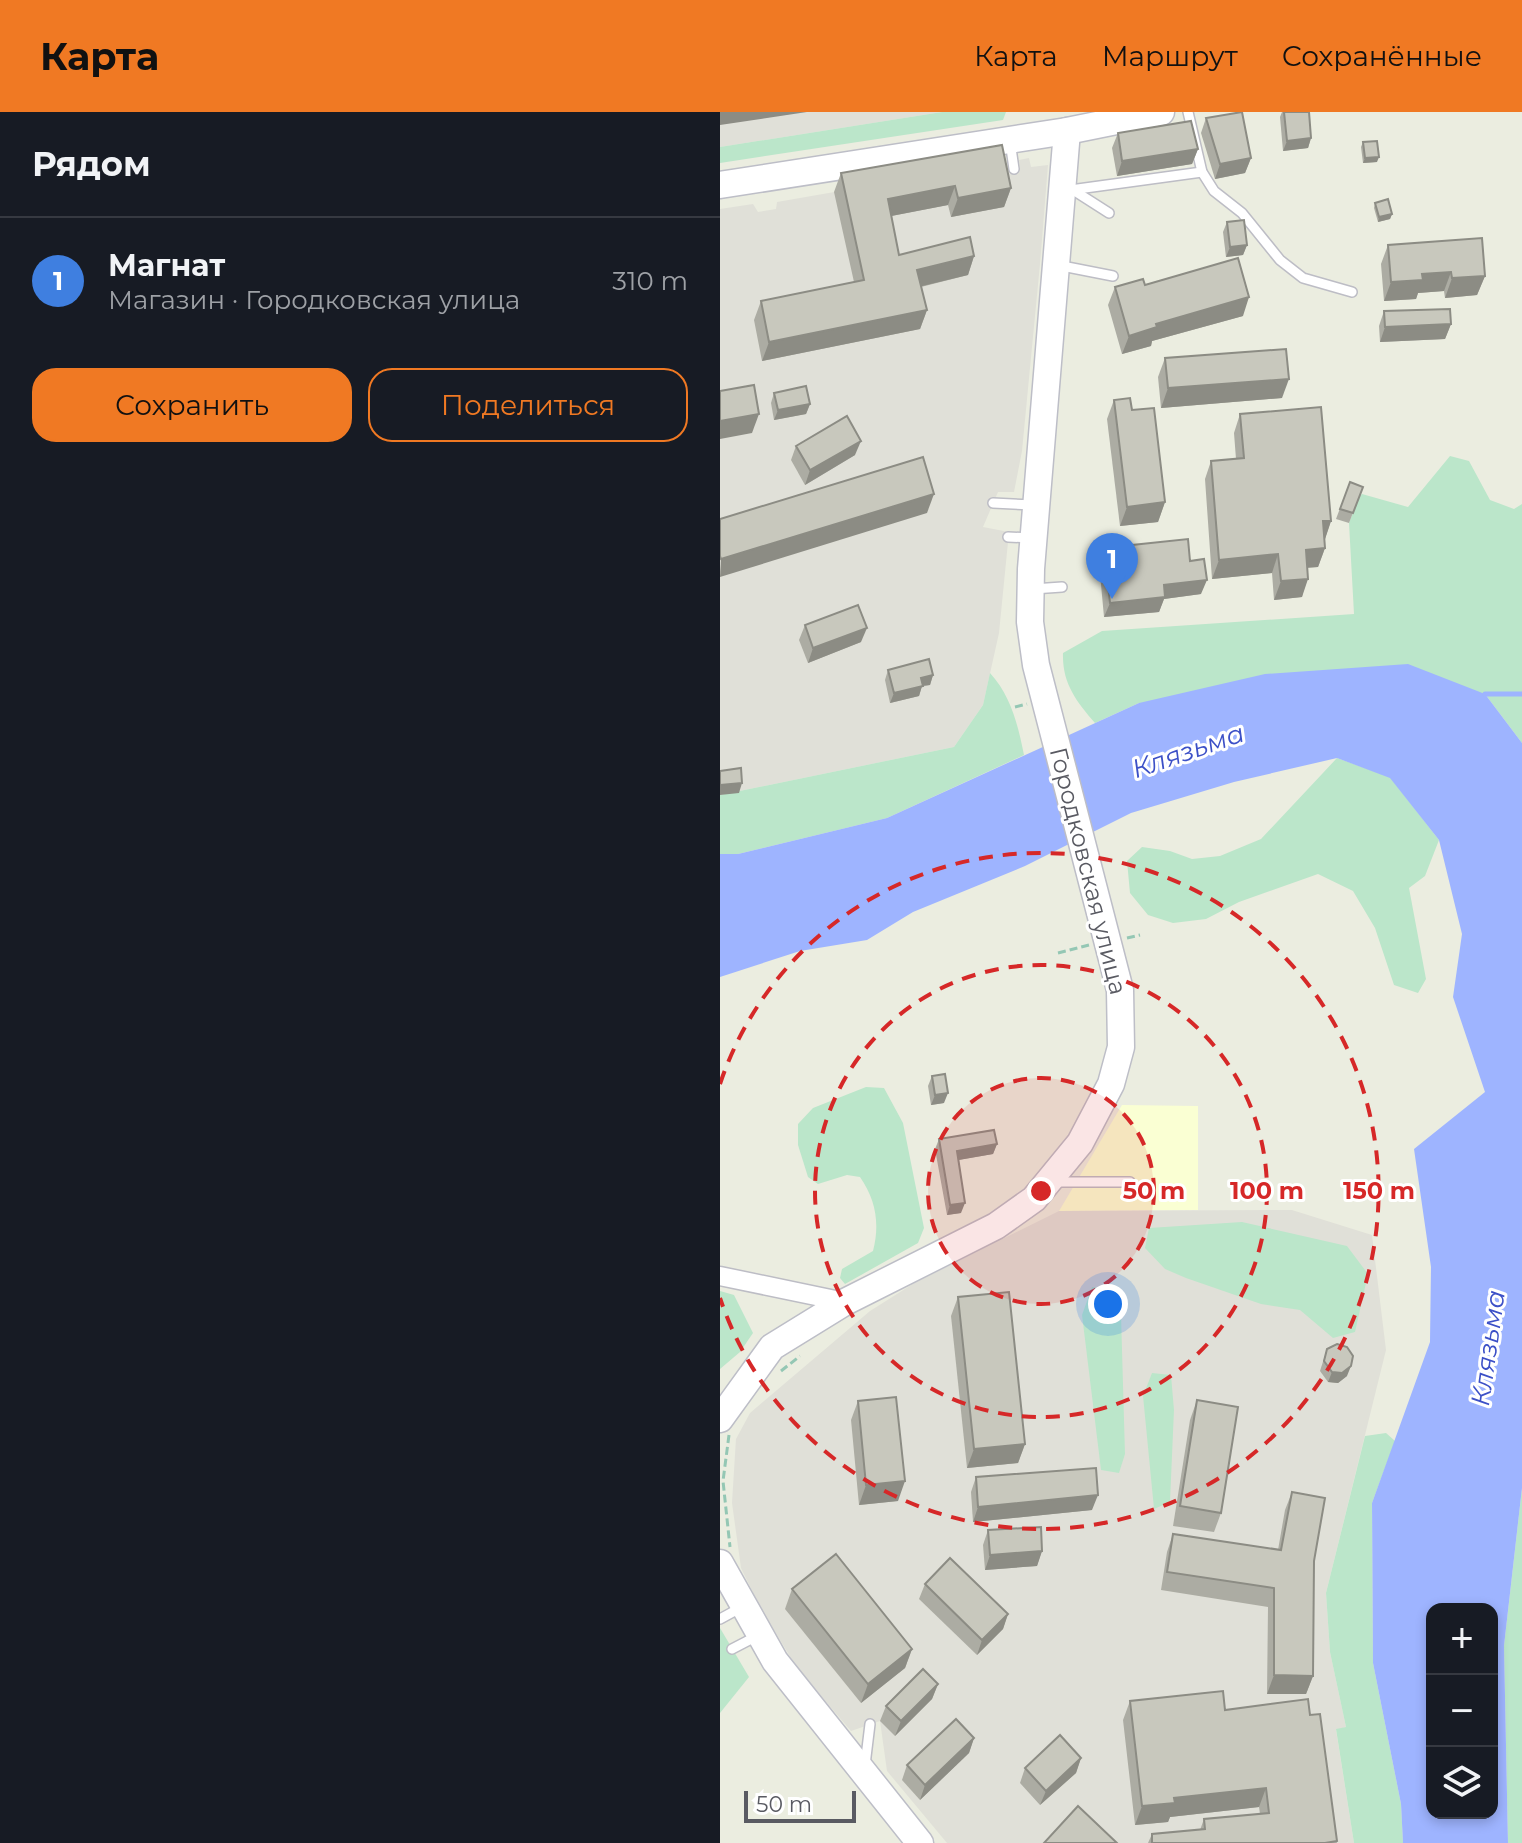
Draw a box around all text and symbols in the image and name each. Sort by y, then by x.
text: Карта [40,33,159,80]
text: Карта [974,39,1058,73]
text: Маршрут [1102,39,1238,73]
text: Сохранённые [1282,39,1482,73]
text: Рядом [32,143,151,185]
text: Магнат [108,247,225,284]
text: 1 [53,265,63,297]
text: 310 m [612,265,688,297]
text: Магазин · Городковская улица [108,284,520,316]
button: Сохранить [32,368,352,442]
button: Поделиться [368,368,688,442]
pin: 1 [1086,533,1138,599]
water label: Клязьма [1128,717,1248,785]
street label: Городковская улица [1044,744,1133,997]
text: 50 m [1123,1176,1185,1205]
text: 100 m [1230,1176,1304,1205]
text: 150 m [1343,1176,1415,1205]
centre of rings [1027,1177,1055,1205]
your location [1088,1284,1128,1324]
water label: Клязьма [1464,1288,1512,1408]
map controls [1426,1603,1498,1819]
button: + [1426,1603,1498,1675]
button: − [1426,1675,1498,1747]
button: layers [1426,1747,1498,1819]
scale bar [744,1787,856,1823]
text: 50 m [756,1791,812,1818]

